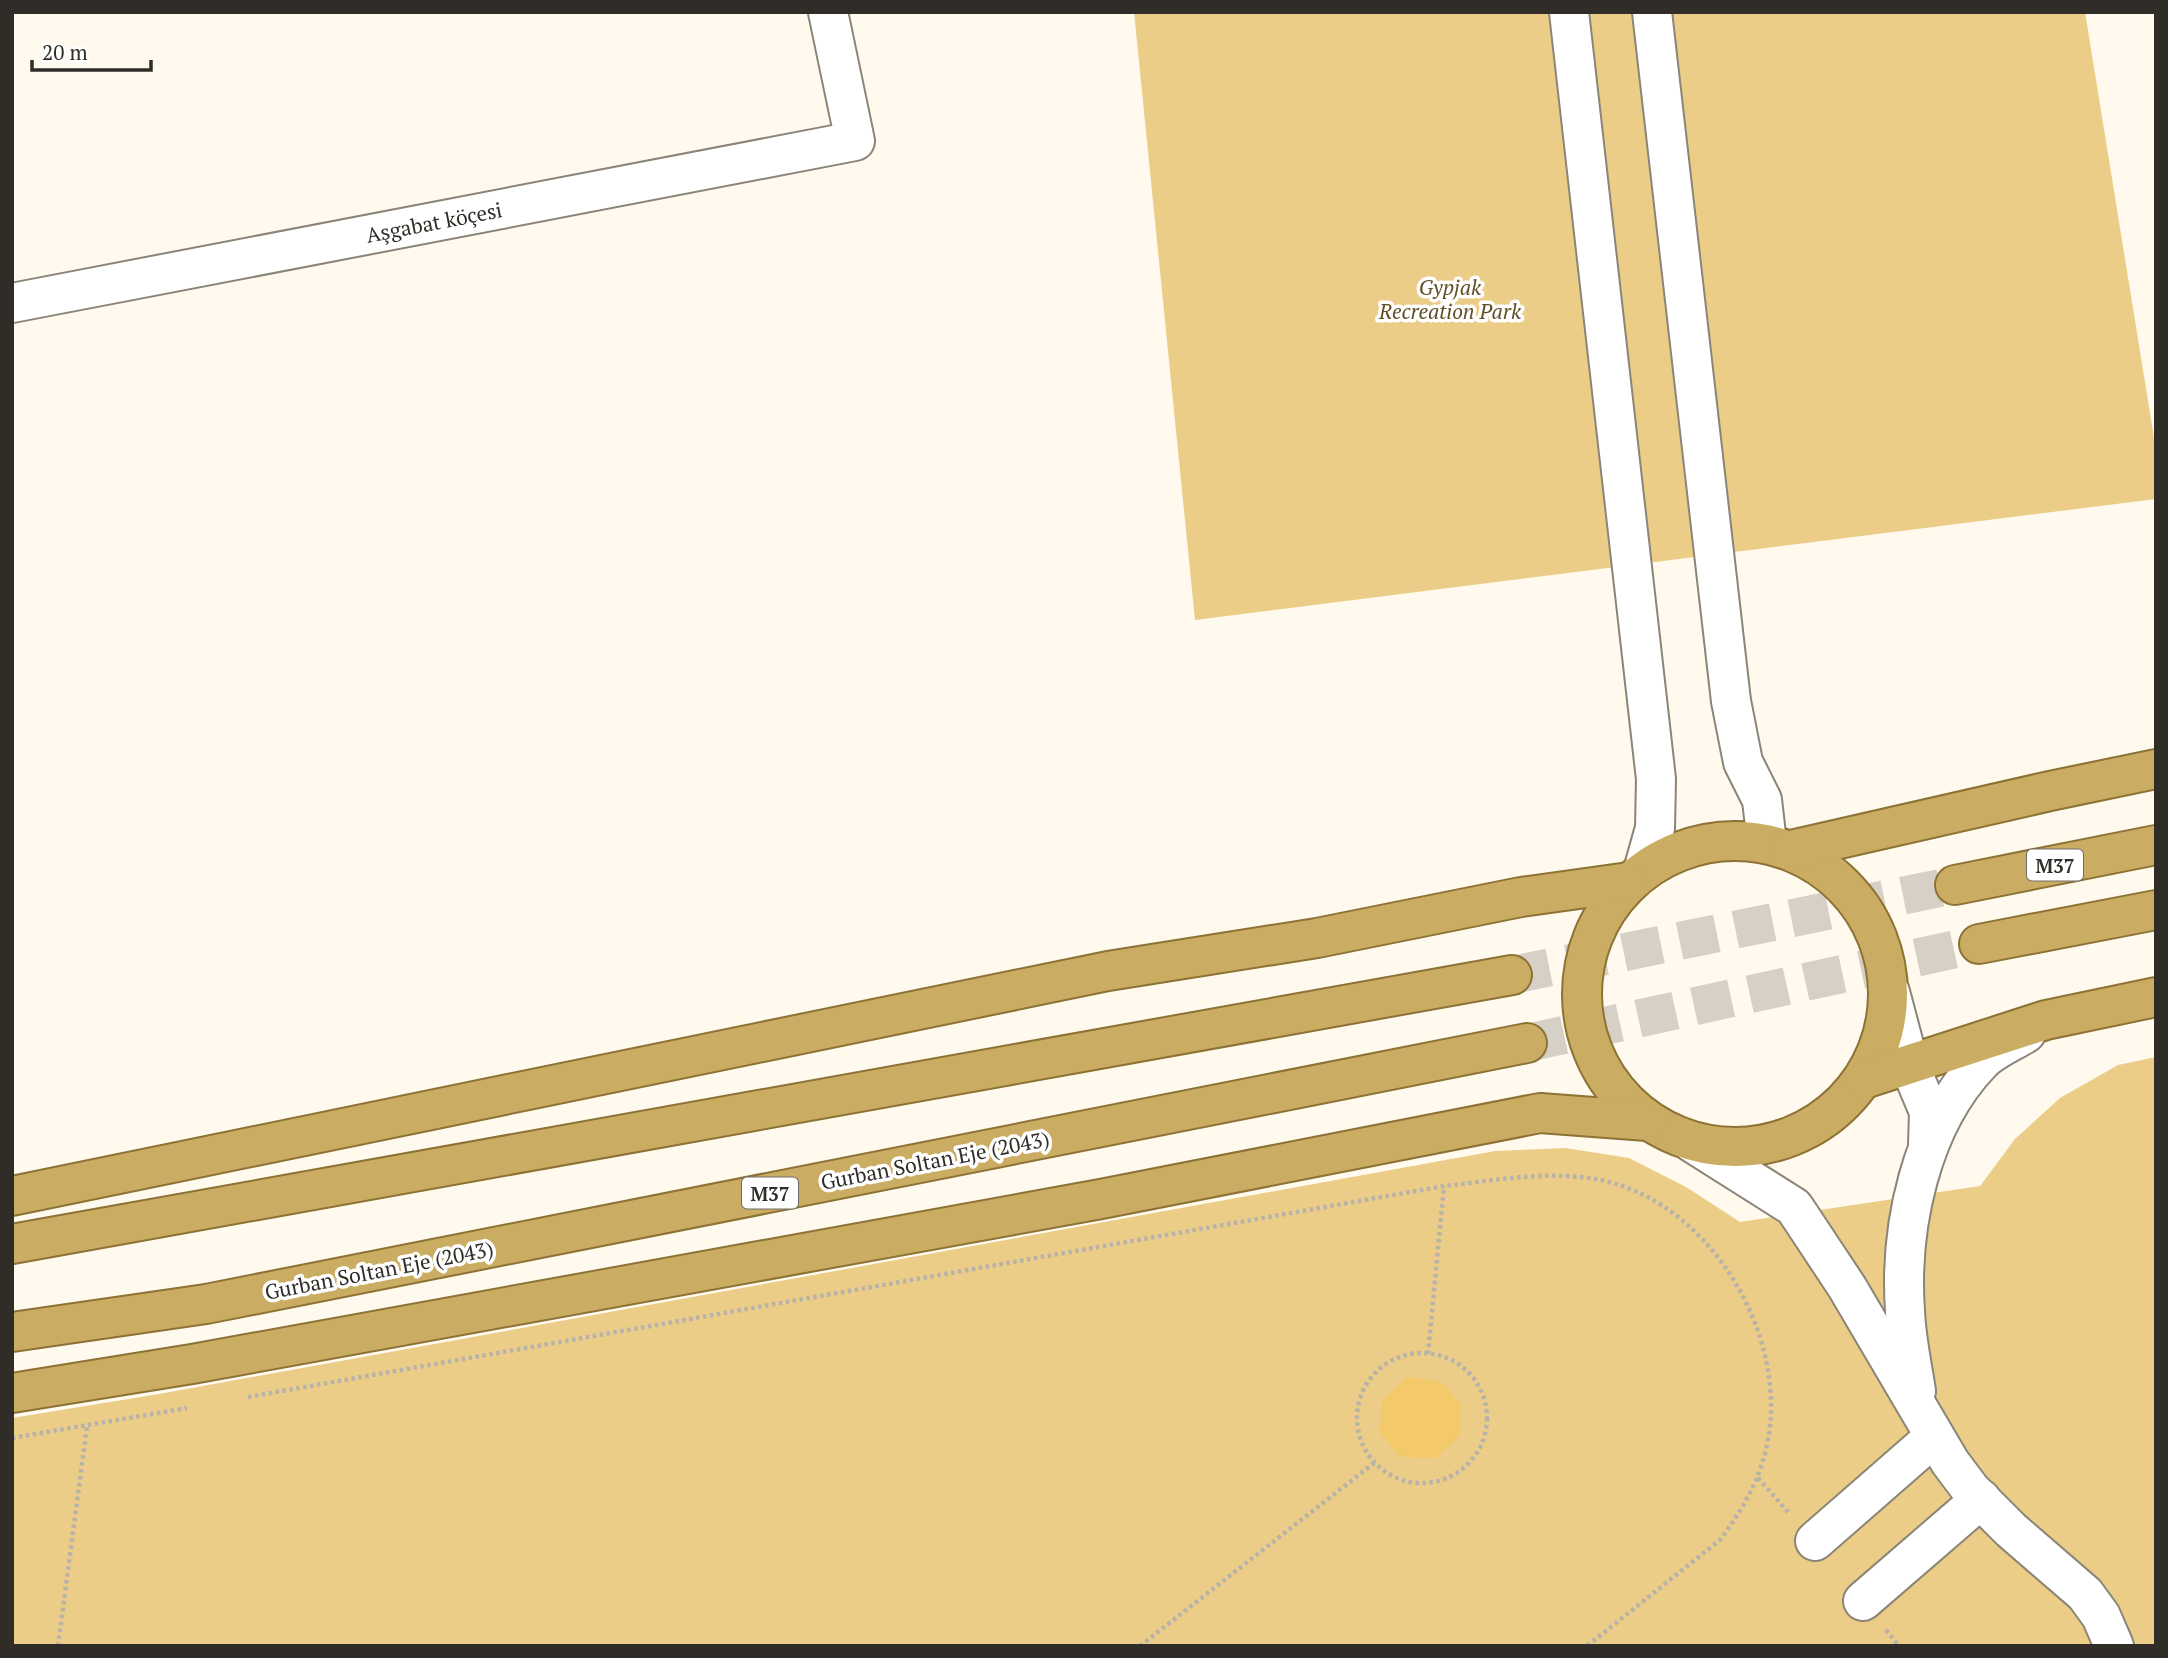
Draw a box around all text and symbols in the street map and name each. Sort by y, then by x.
scale bar [32,28,150,72]
text: 20 m [42,38,88,66]
street label: Aşgabat köçesi [364,195,504,249]
park label: Gypjak Recreation Park [1378,273,1522,325]
road number: M37 [2027,850,2083,880]
street label: Gurban Soltan Eje (2043) [818,1124,1052,1196]
road number: M37 [742,1177,798,1208]
street label: Gurban Soltan Eje (2043) [262,1234,496,1306]

